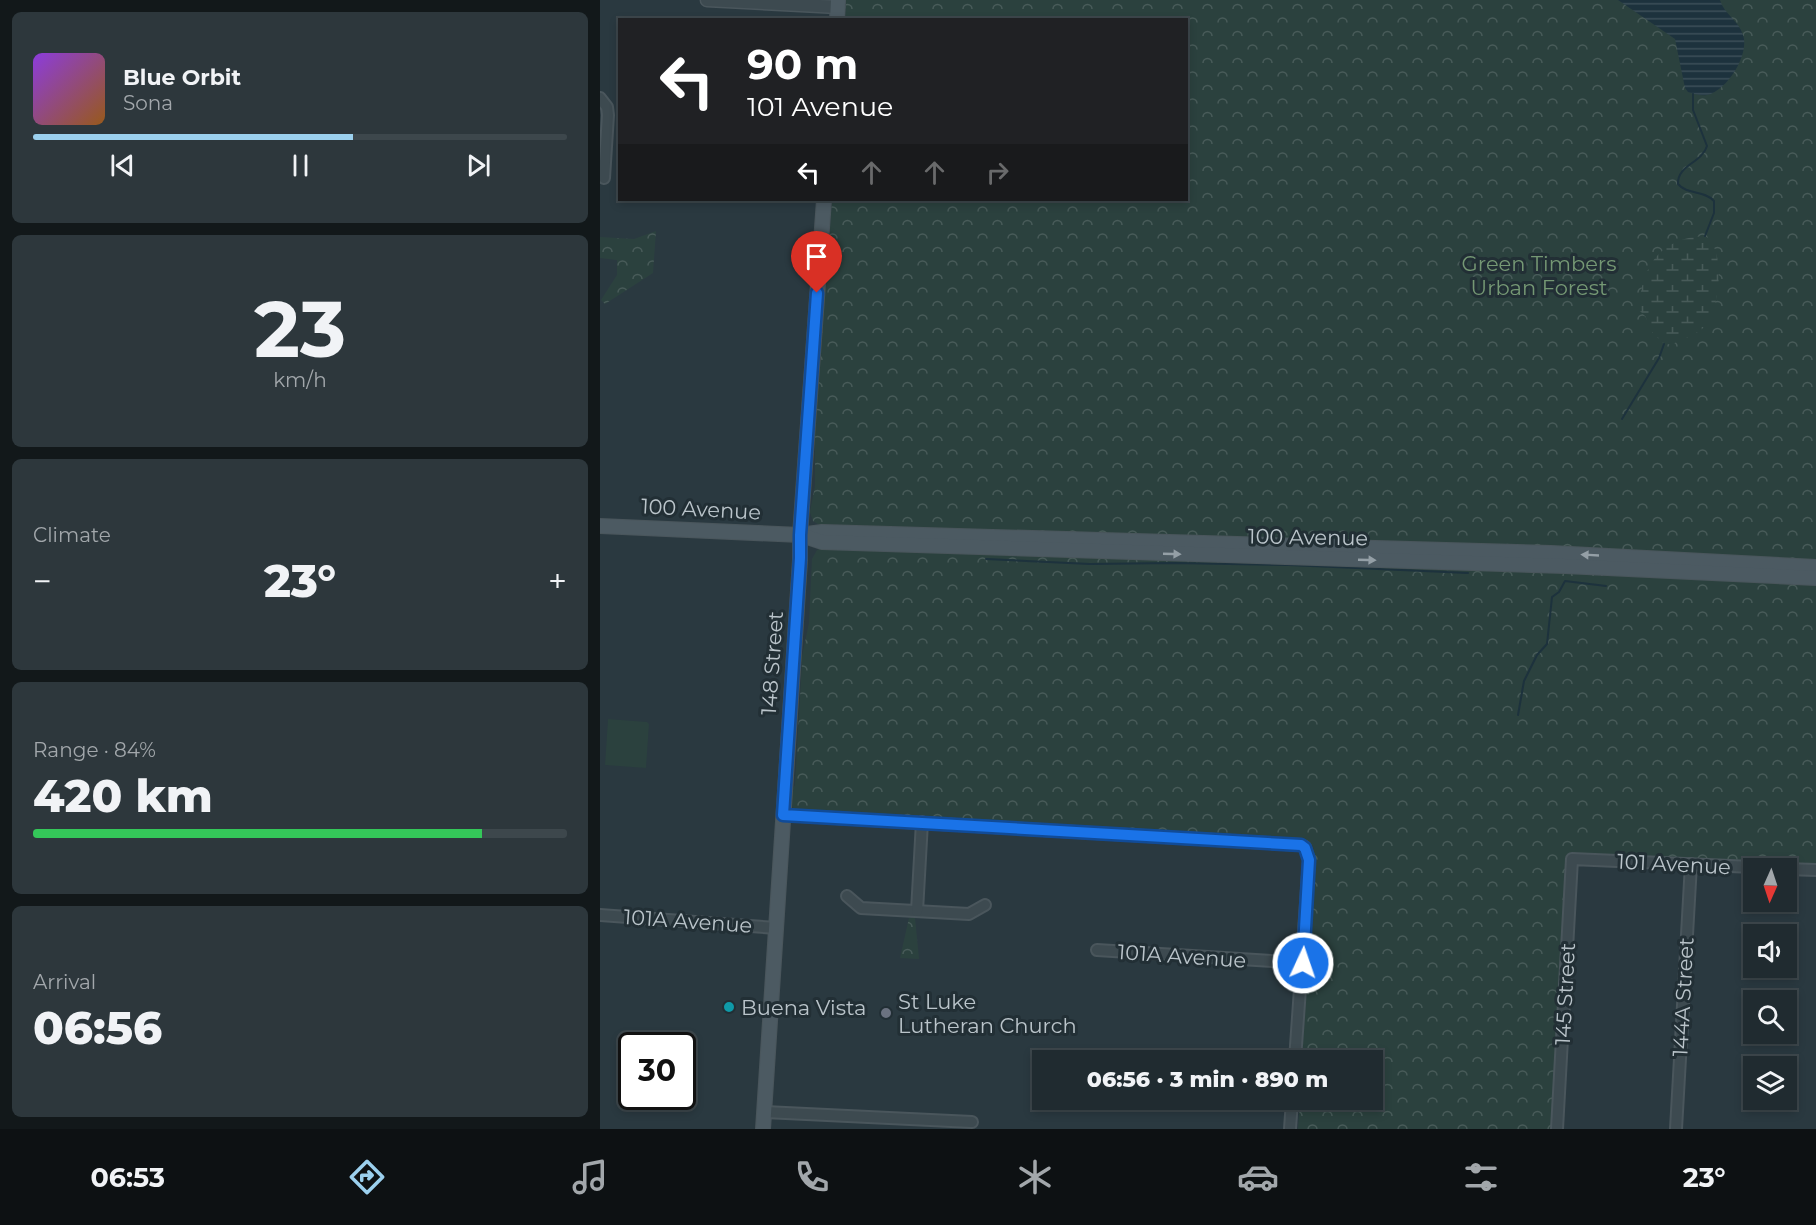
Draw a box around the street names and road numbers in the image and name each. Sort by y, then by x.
street label: 100 Avenue [640,493,762,525]
street label: 100 Avenue [1248,523,1368,551]
street label: 148 Street [756,610,788,716]
street label: 101 Avenue [1617,849,1731,879]
street label: 101A Avenue [623,904,753,938]
street label: 144A Street [1667,937,1699,1057]
street label: 101A Avenue [1117,939,1247,973]
street label: 145 Street [1550,942,1580,1046]

